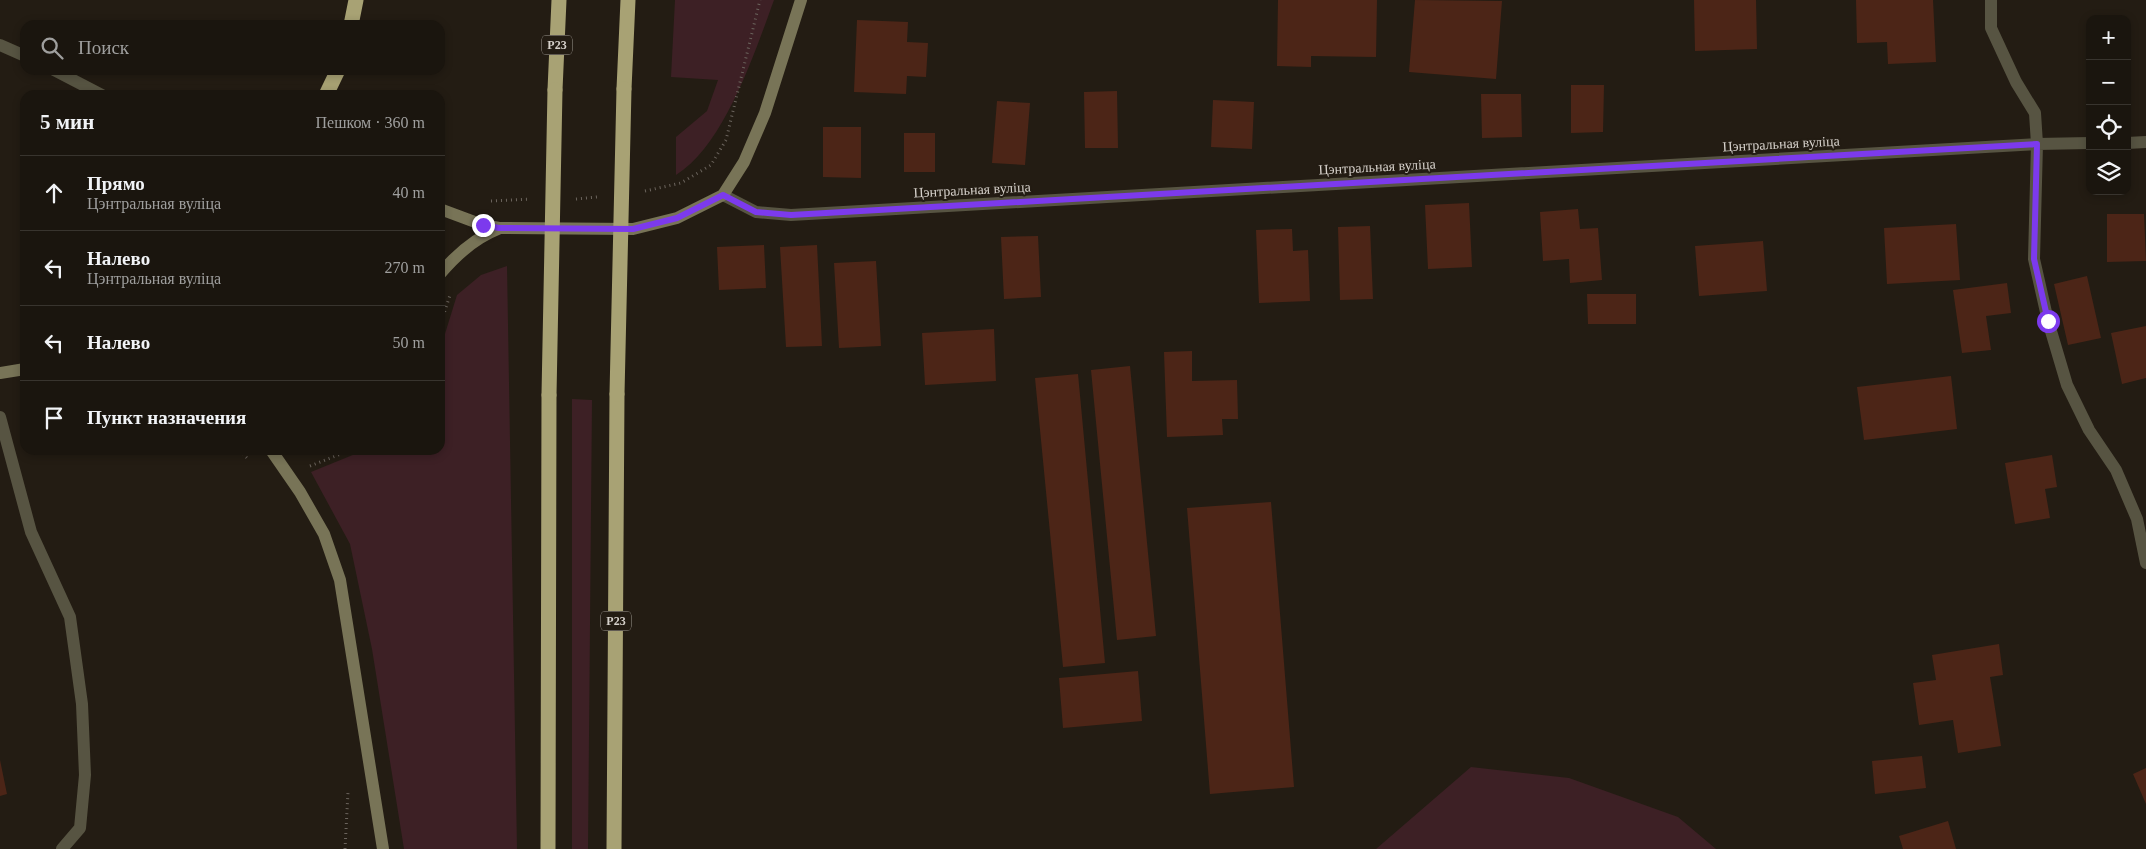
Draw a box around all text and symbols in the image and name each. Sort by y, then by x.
map controls [2086,15,2131,195]
button: + [2086,15,2131,60]
search box [20,20,445,75]
icon: search [38,34,66,62]
road number: Р23 [542,36,572,54]
text: Поиск [78,37,129,58]
button: − [2086,60,2131,105]
button: locate [2086,105,2131,150]
text: 5 мин [40,110,94,134]
text: Пешком · 360 m [315,114,425,131]
street label: Цэнтральная вуліца [1722,133,1841,155]
button: layers [2086,150,2131,195]
street label: Цэнтральная вуліца [1318,156,1437,178]
text: Прямо [87,173,145,194]
icon: ahead [40,179,68,207]
street label: Цэнтральная вуліца [913,179,1032,201]
text: 40 m [393,184,425,201]
text: Цэнтральная вуліца [87,195,221,212]
route end [472,214,495,237]
text: Налево [87,248,150,269]
icon: left [40,254,68,282]
text: 270 m [385,259,425,276]
text: Цэнтральная вуліца [87,270,221,287]
route start [2037,310,2060,333]
icon: left [40,329,68,357]
text: Налево [87,332,150,353]
text: 50 m [393,334,425,351]
icon: arrive [40,404,68,432]
text: Пункт назначения [87,407,246,428]
road number: Р23 [601,612,631,630]

